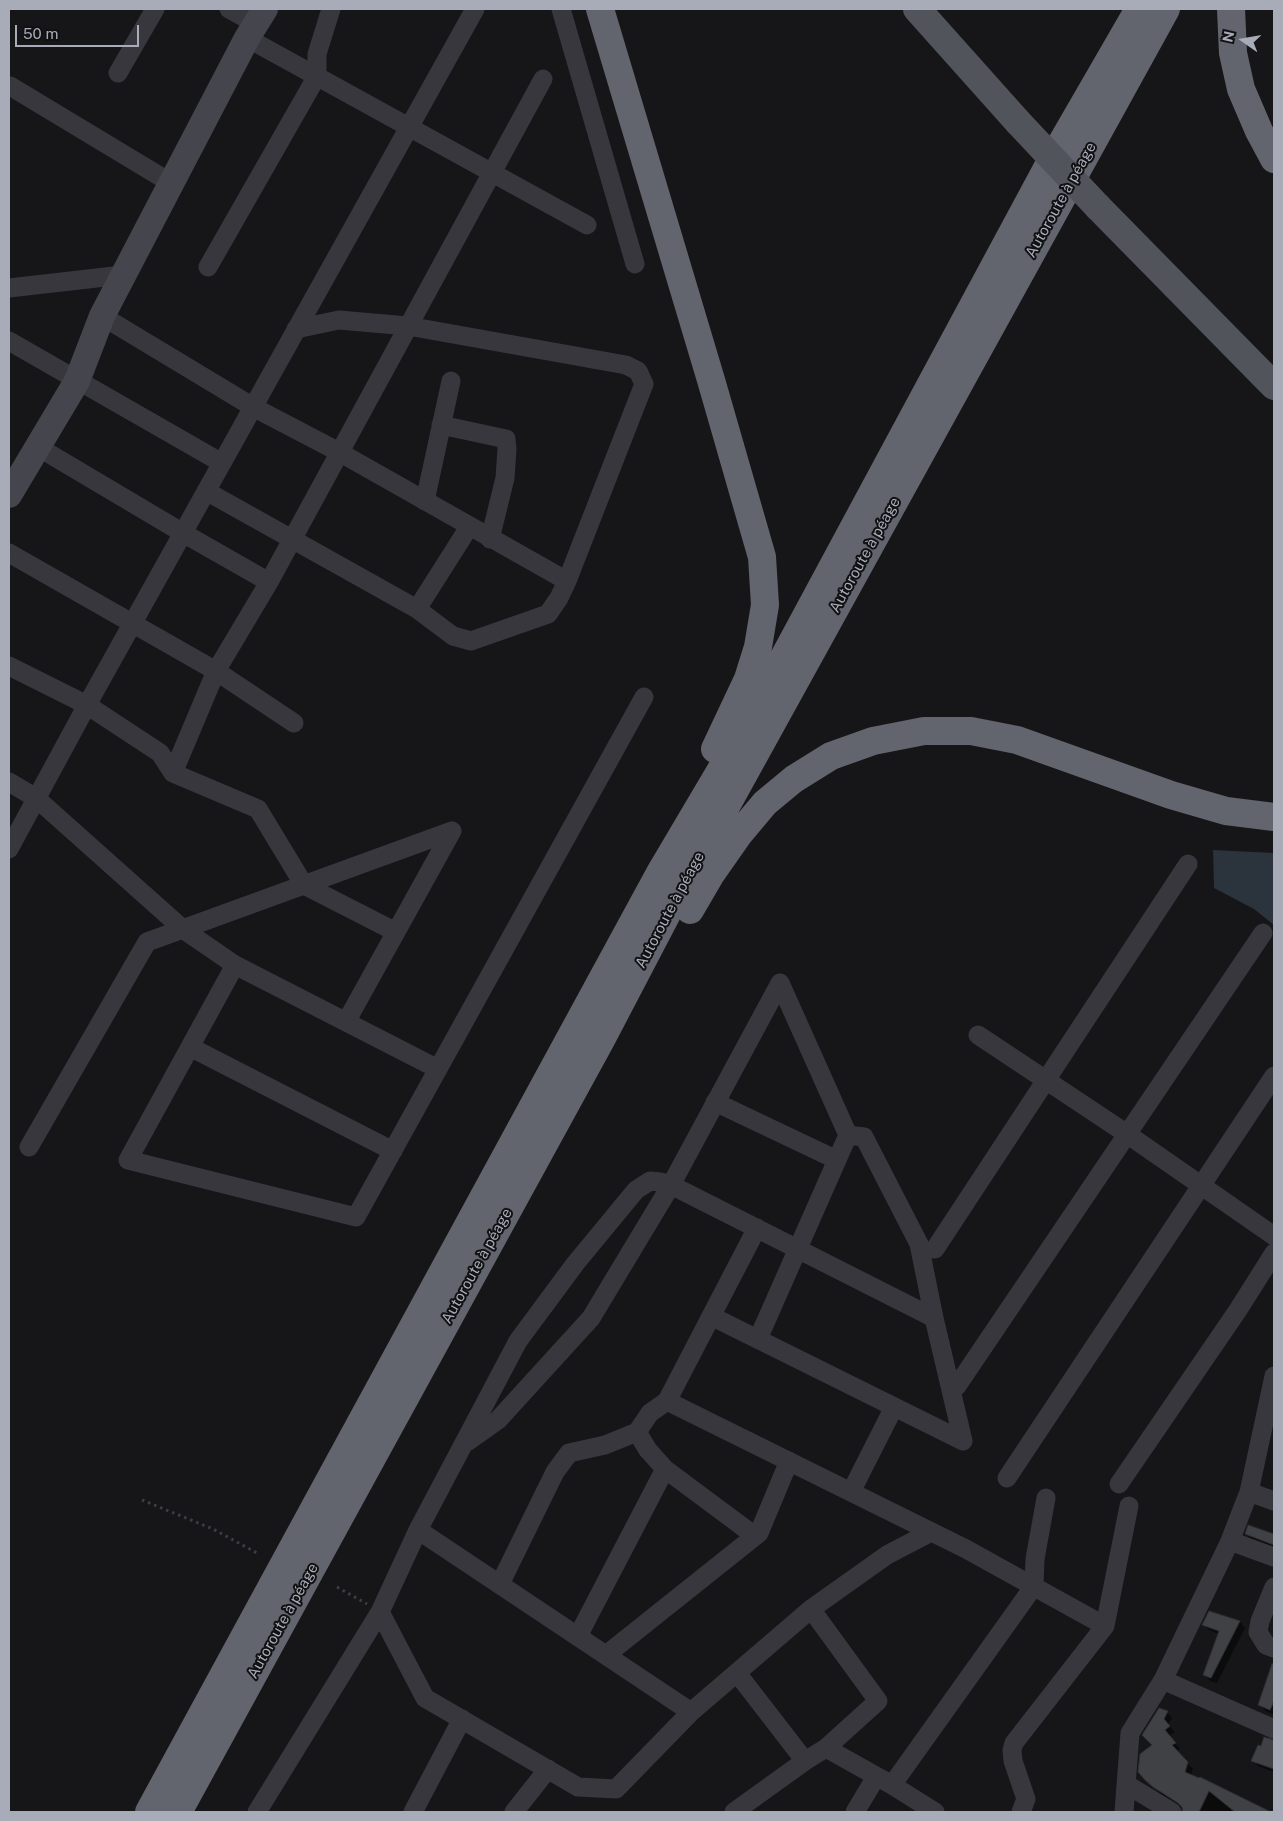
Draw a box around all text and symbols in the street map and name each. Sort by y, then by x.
scale bar [18,15,141,47]
north arrow [1218,15,1268,65]
text: 50 m [23,25,58,42]
text: N [1219,29,1237,44]
street label: Autoroute à péage [1022,139,1100,261]
street label: Autoroute à péage [826,494,904,616]
street label: Autoroute à péage [632,849,708,971]
street label: Autoroute à péage [438,1205,516,1327]
street label: Autoroute à péage [244,1560,322,1682]

